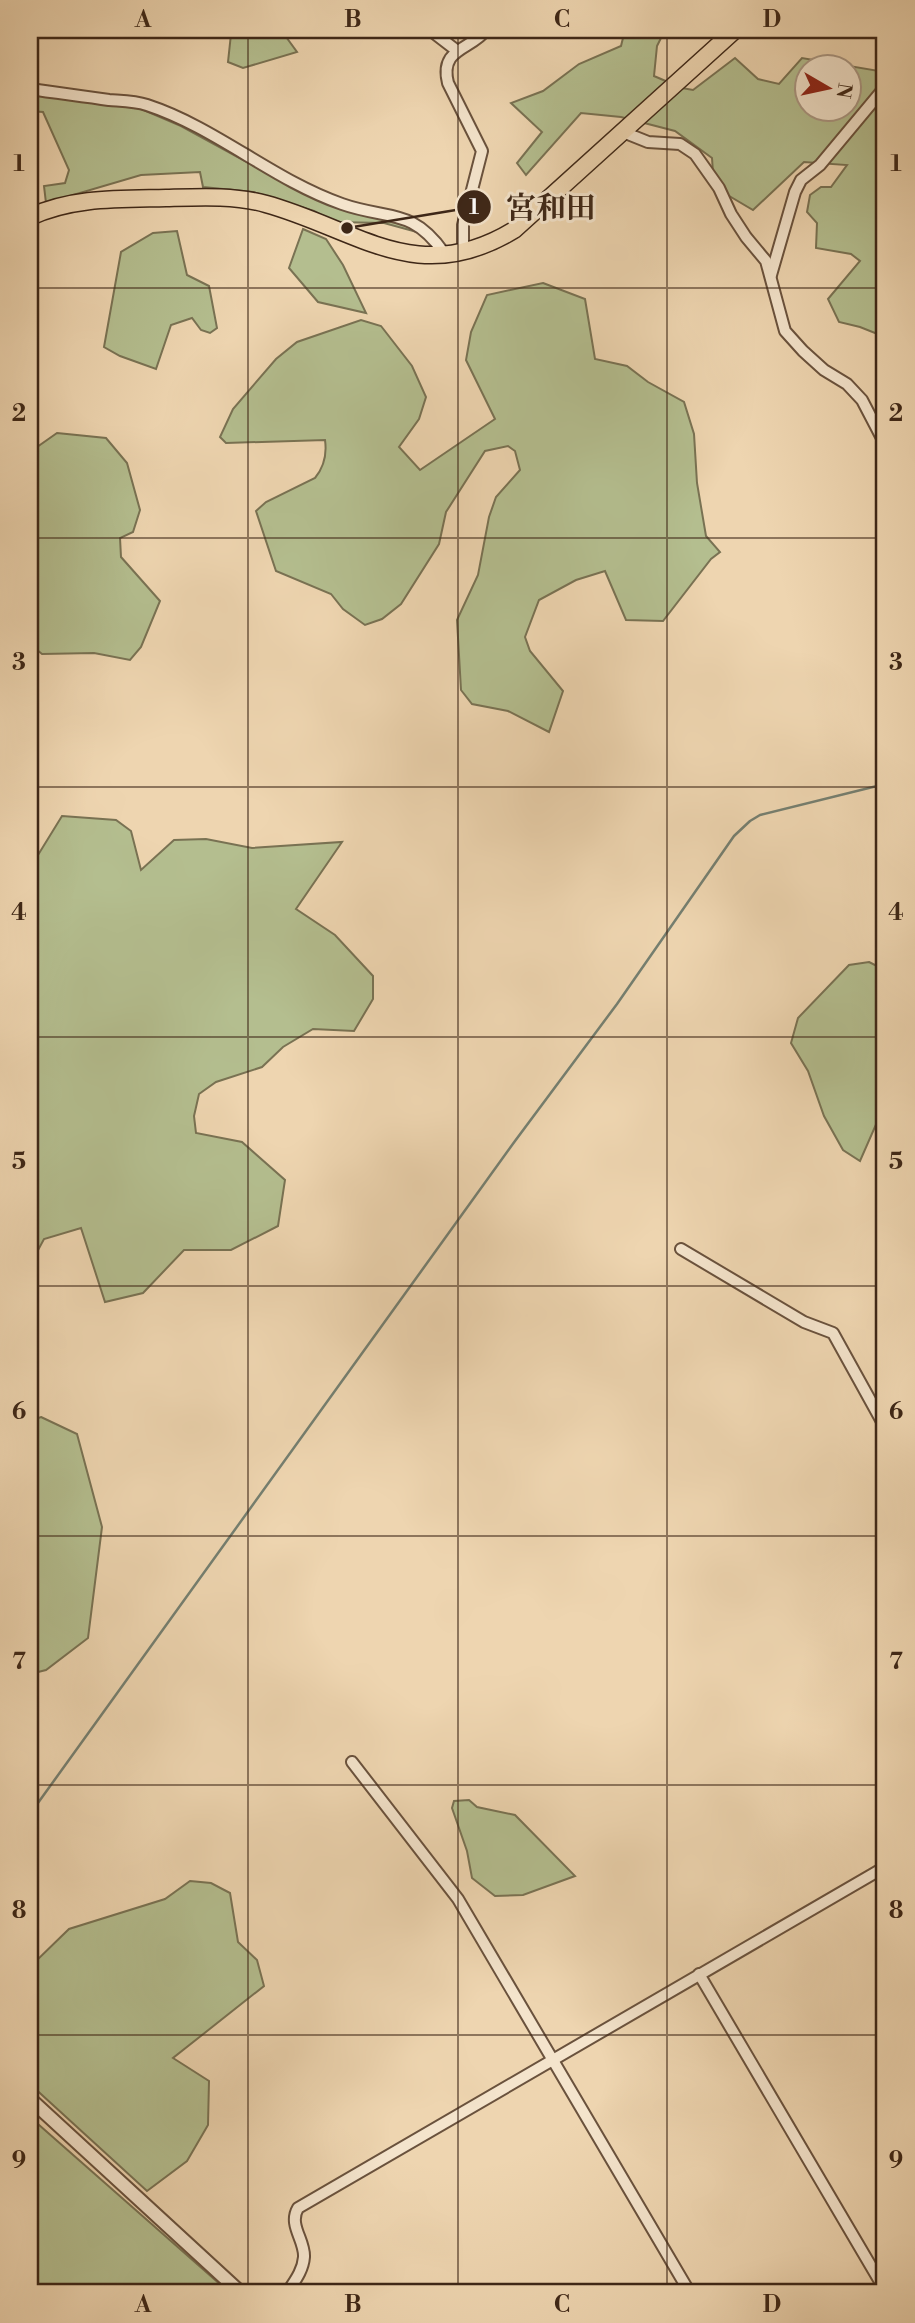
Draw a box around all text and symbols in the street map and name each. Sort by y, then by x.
text: A [134,6,152,34]
text: B [344,6,362,34]
text: C [554,6,570,34]
text: D [763,6,781,34]
north arrow [792,52,862,122]
text: N [831,81,857,100]
text: 1 [13,150,25,178]
text: 1 [890,150,902,178]
callout: 宮和田 [457,182,610,233]
text: 宮和田 [506,190,596,228]
text: 1 [469,195,479,221]
text: 2 [12,400,26,428]
text: 2 [889,400,903,428]
text: 3 [12,649,26,677]
text: 3 [889,649,903,677]
text: 4 [11,899,27,927]
text: 4 [888,899,904,927]
text: 5 [12,1148,26,1176]
text: 5 [889,1148,903,1176]
text: 6 [12,1398,26,1426]
text: 6 [889,1398,903,1426]
text: 7 [12,1648,26,1676]
text: 7 [889,1648,903,1676]
text: 8 [12,1897,26,1925]
text: 8 [889,1897,903,1925]
text: 9 [12,2147,26,2175]
text: 9 [889,2147,903,2175]
text: A [134,2291,152,2319]
text: B [344,2291,362,2319]
text: C [554,2291,570,2319]
text: D [763,2291,781,2319]

